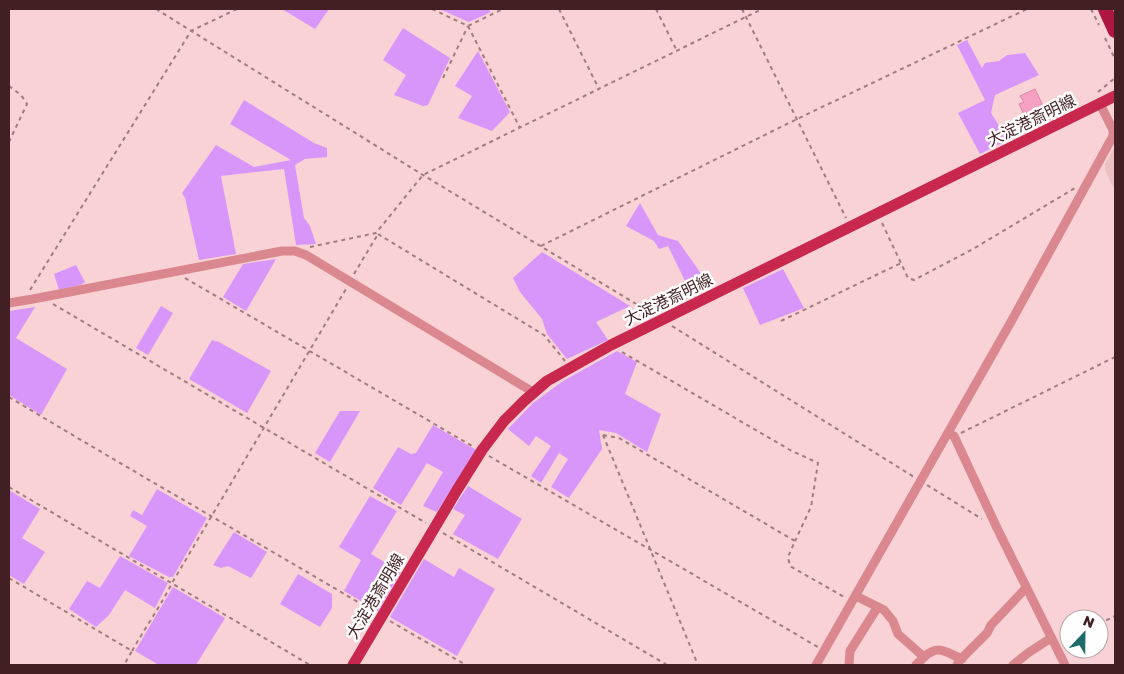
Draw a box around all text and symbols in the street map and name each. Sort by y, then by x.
street label: 大淀港斎明線 [983,90,1079,150]
street label: 大淀港斎明線 [620,269,716,329]
street label: 大淀港斎明線 [342,550,408,642]
north arrow [1059,609,1109,659]
text: N [1081,612,1097,631]

